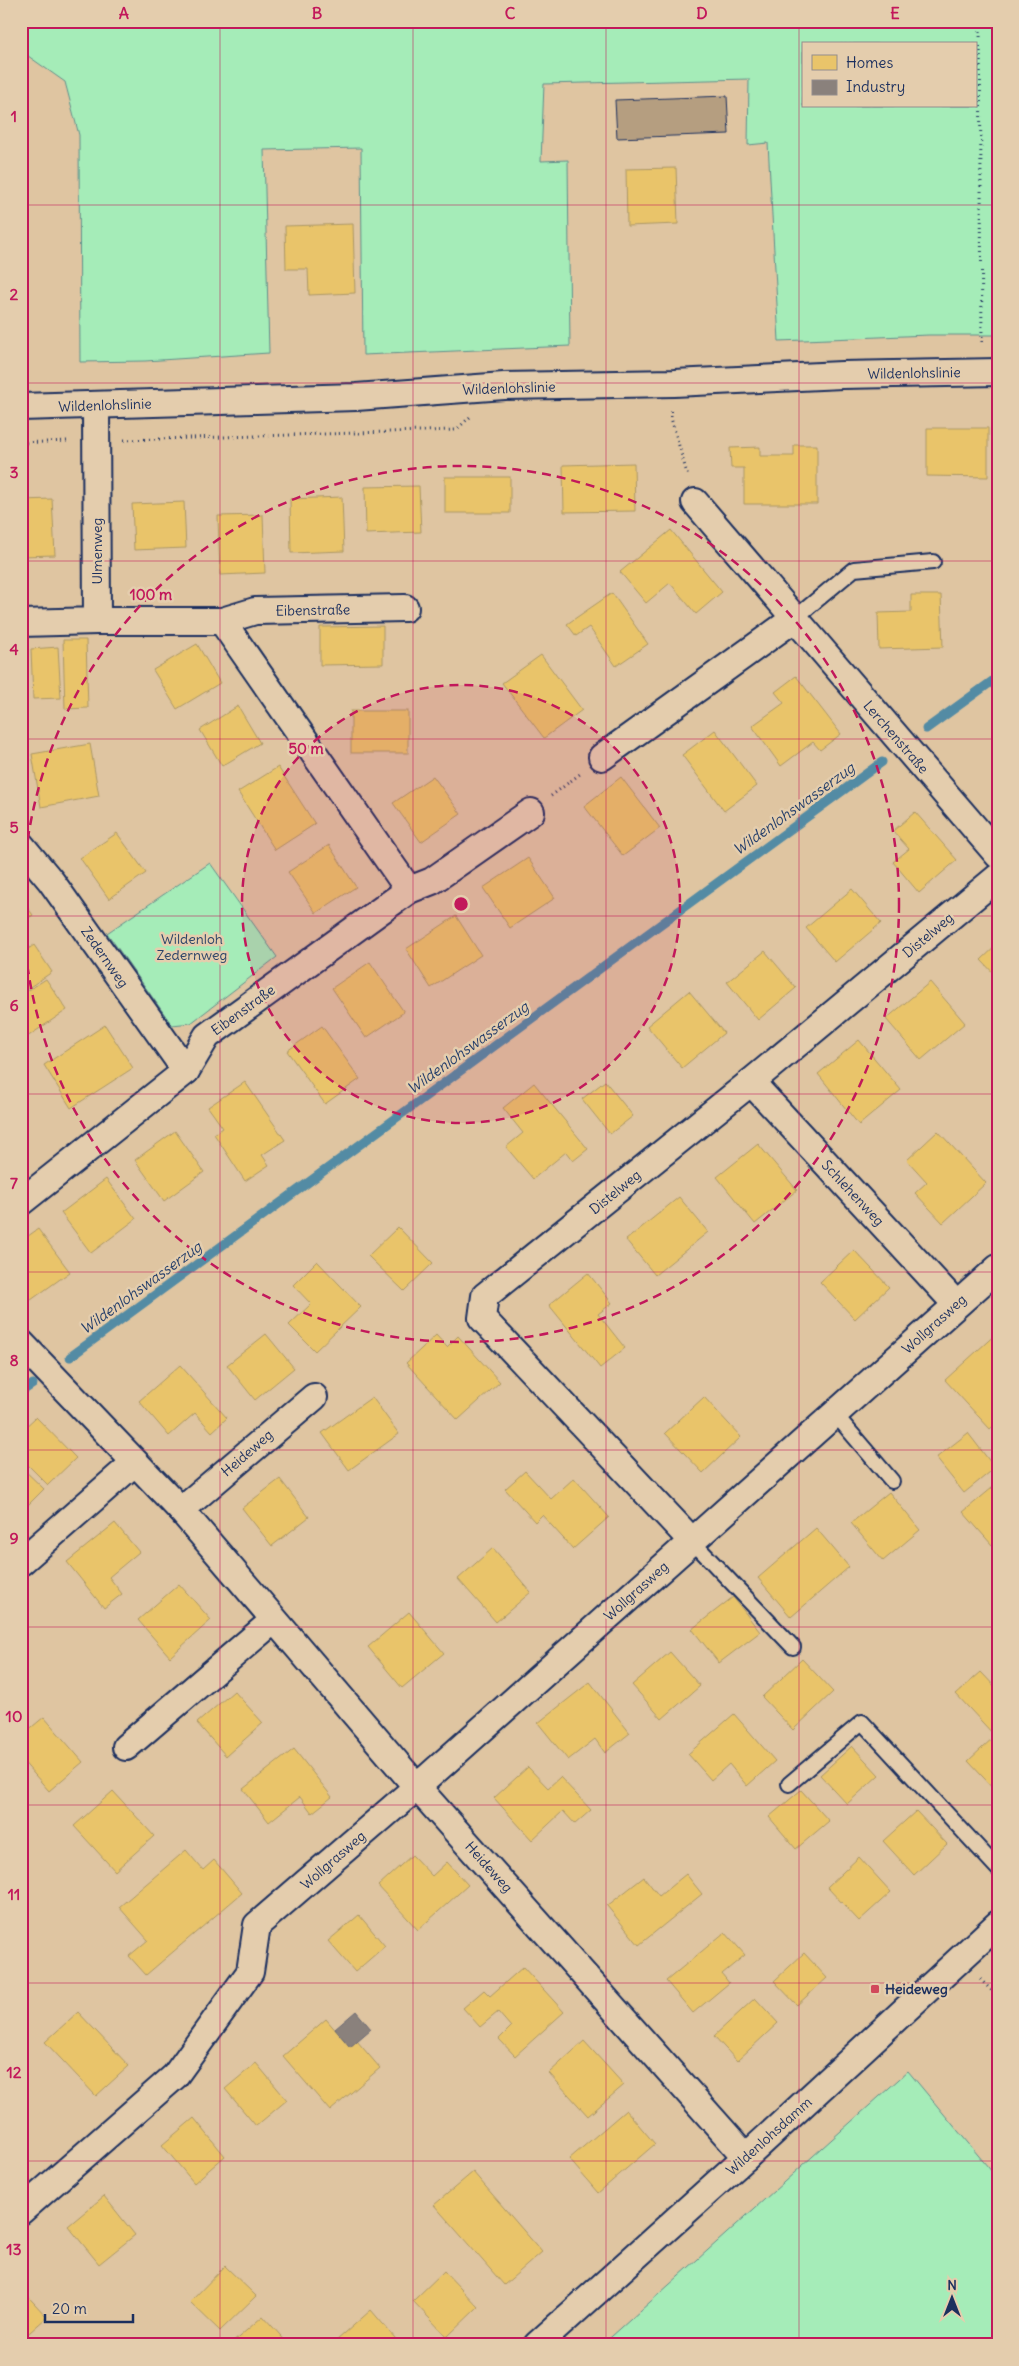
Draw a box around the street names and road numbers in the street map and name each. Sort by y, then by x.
street label: Wildenlohslinie [867,363,961,383]
street label: Wildenlohslinie [462,377,556,399]
street label: Wildenlohslinie [58,394,152,416]
street label: Ulmenweg [88,518,106,584]
street label: Eibenstraße [276,600,350,620]
street label: Lerchenstraße [859,697,933,777]
street label: Distelweg [899,908,957,962]
street label: Zedernweg [77,923,133,991]
street label: Eibenstraße [208,981,278,1039]
street label: Schlehenweg [818,1156,888,1230]
street label: Distelweg [586,1166,644,1218]
street label: Wollgrasweg [898,1290,970,1358]
street label: Heideweg [217,1426,277,1480]
street label: Wollgrasweg [600,1557,672,1625]
street label: Wollgrasweg [297,1827,369,1893]
street label: Heideweg [461,1838,517,1896]
street label: Wildenlohsdamm [722,2093,816,2179]

